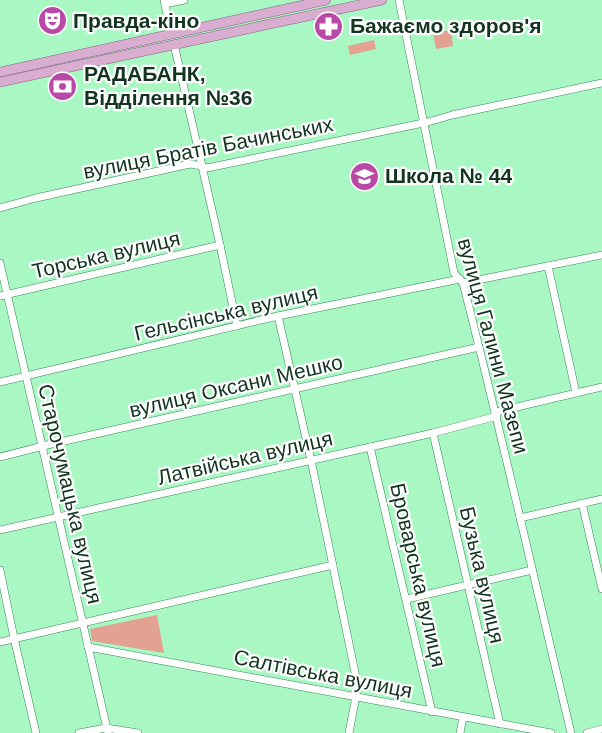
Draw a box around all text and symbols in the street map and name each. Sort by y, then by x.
theatre icon: Правда-кіно [36,5,68,37]
place label: Правда-кіно [73,9,199,32]
pharmacy icon: Бажаємо здоров'я [313,10,345,42]
place label: Бажаємо здоров'я [350,14,542,37]
place label: РАДАБАНК, Відділення №36 [84,62,252,109]
bank icon: РАДАБАНК, Відділення №36 [47,70,79,102]
street label: вулиця Братів Бачинських [81,112,335,183]
school or university icon: Школа № 44 [348,160,380,192]
place label: Школа № 44 [385,164,512,187]
street label: Торська вулиця [30,226,182,283]
street label: вулиця Галини Мазепи [454,236,533,456]
street label: Гельсінська вулиця [132,280,320,345]
street label: вулиця Оксани Мешко [127,350,345,421]
street label: Старочумацька вулиця [34,382,107,606]
street label: Латвійська вулиця [155,426,335,489]
street label: Броварська вулиця [386,481,451,669]
street label: Бузька вулиця [456,504,509,646]
street label: Салтівська вулиця [232,645,414,702]

